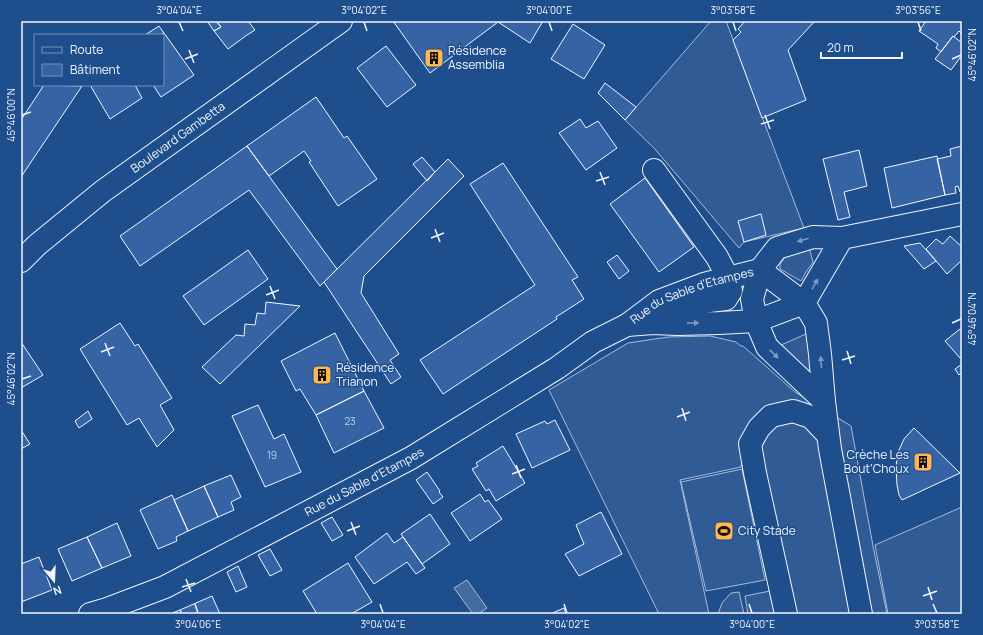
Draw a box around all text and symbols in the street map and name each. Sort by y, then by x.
text: 3°04'04"E [156,3,202,17]
text: 3°04'02"E [341,3,387,17]
text: 3°04'00"E [526,3,572,17]
text: 3°03'58"E [711,3,756,17]
text: 3°03'56"E [895,3,941,17]
text: 45°46'02"N [965,28,979,81]
legend [34,34,164,86]
scale bar [821,34,902,60]
text: 20 m [827,39,854,56]
text: Route [70,41,103,58]
place label: Résidence Assemblia [448,42,506,73]
building icon: Résidence Assemblia [423,47,445,69]
text: Bâtiment [70,61,121,78]
text: 45°46'00"N [4,88,18,142]
street label: Boulevard Gambetta [127,97,228,177]
one-way arrow [797,237,809,243]
street label: Rue du Sable d'Etampes [626,263,755,328]
one-way arrow [811,278,818,290]
text: 45°46'04"N [965,292,979,345]
one-way arrow [687,320,700,326]
one-way arrow [769,350,779,359]
text: 45°46'02"N [4,352,18,405]
one-way arrow [818,356,825,368]
place label: Résidence Trianon [336,359,394,390]
building icon: Résidence Trianon [311,364,333,386]
house number: 23 [344,414,356,428]
street label: Rue du Sable d'Etampes [301,443,427,520]
place label: Crèche Les Bout'Choux [844,446,910,477]
house number: 19 [267,448,277,462]
building icon: Crèche Les Bout'Choux [912,451,934,473]
sports icon: City Stade [713,520,735,542]
place label: City Stade [738,522,796,539]
north arrow [34,561,74,601]
text: N [51,583,64,599]
text: 3°04'06"E [175,617,221,631]
text: 3°04'04"E [360,617,406,631]
text: 3°04'02"E [544,617,590,631]
text: 3°04'00"E [729,617,775,631]
text: 3°03'58"E [915,617,960,631]

